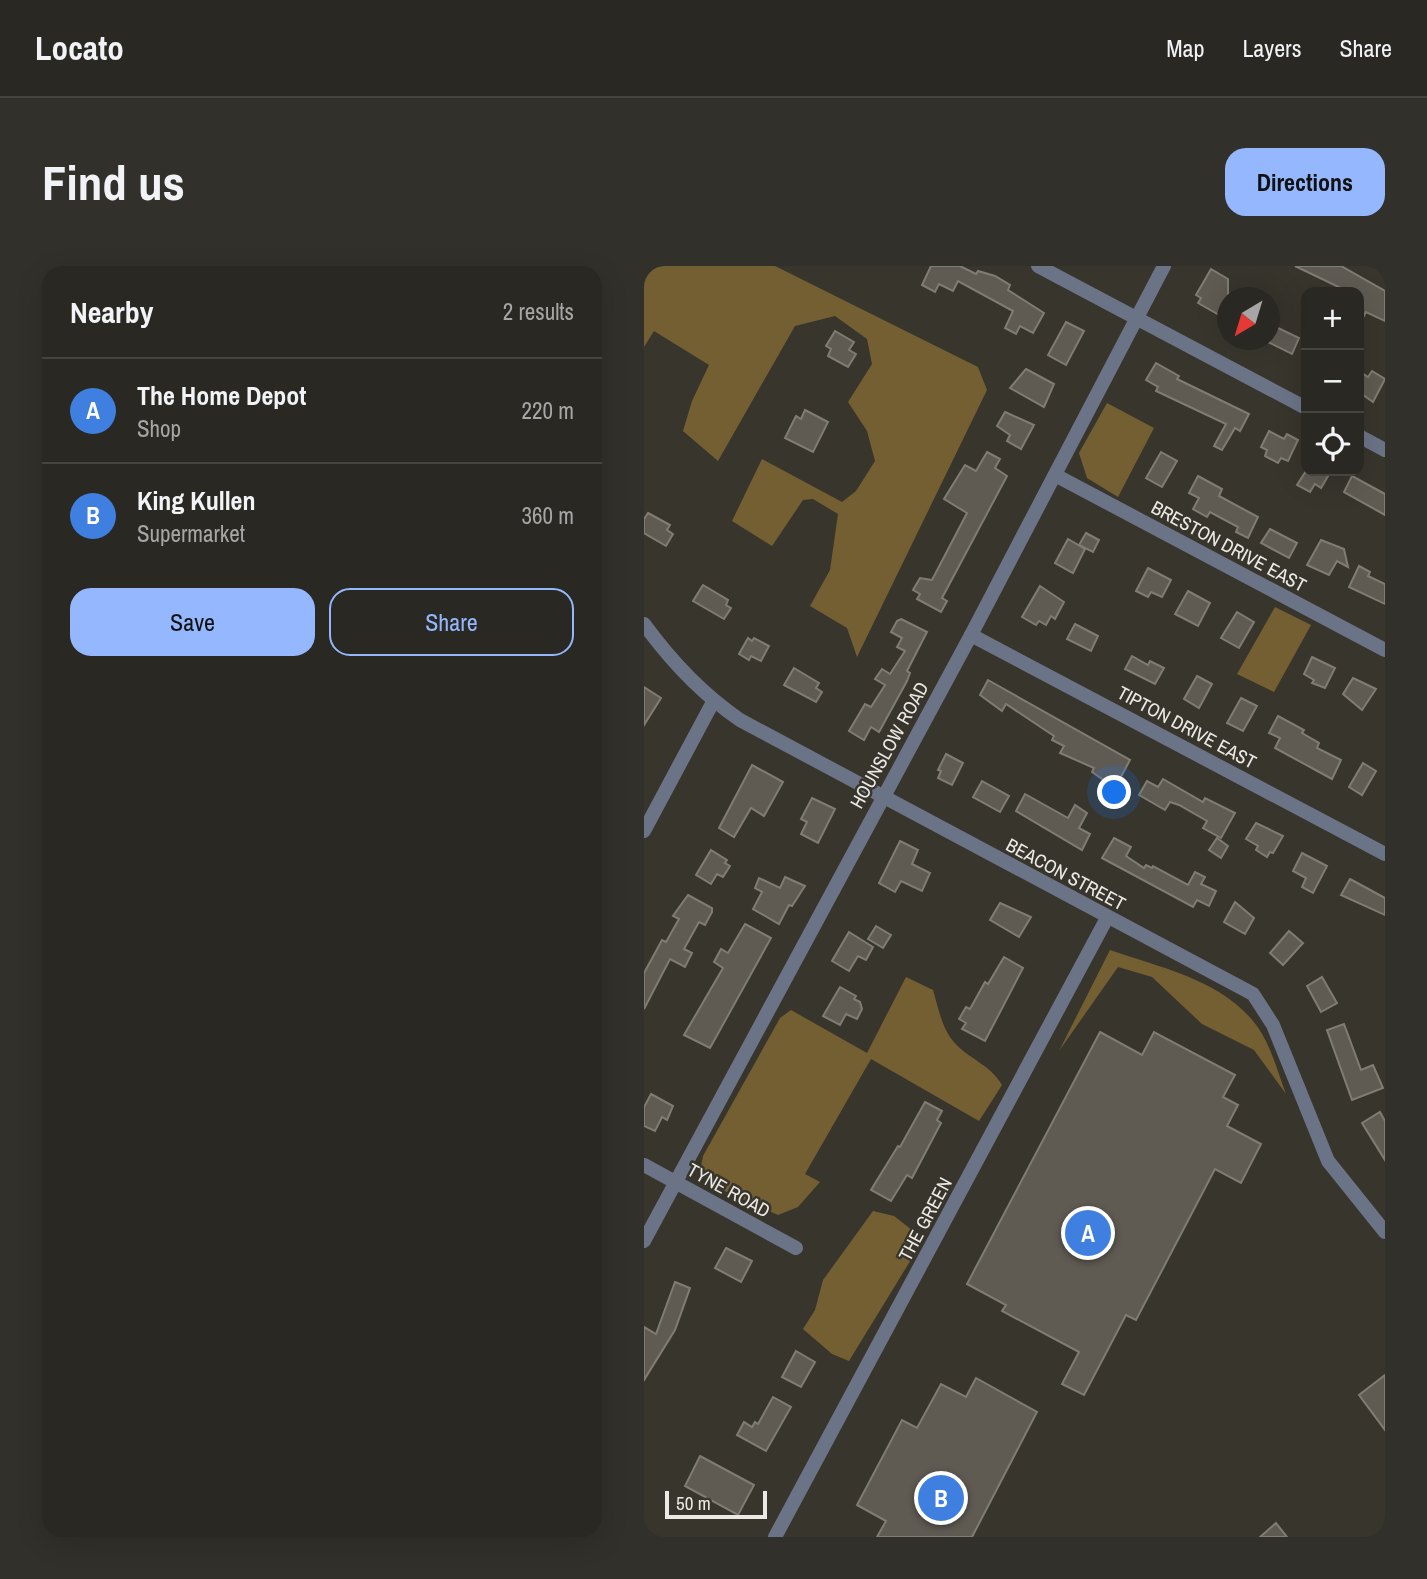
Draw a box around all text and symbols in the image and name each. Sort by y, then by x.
text: Locato [35,26,124,70]
text: Map [1166,32,1204,64]
text: Layers [1242,32,1301,64]
text: Share [1339,32,1392,64]
button: Directions [1225,148,1385,216]
text: Find us [42,149,185,215]
north arrow [1217,287,1280,350]
map controls [1301,287,1364,476]
button: + [1301,287,1364,350]
text: Nearby [70,292,153,332]
text: 2 results [503,296,574,327]
button: − [1301,350,1364,413]
text: The Home Depot [137,378,306,413]
text: A [86,395,100,426]
text: 220 m [522,395,574,426]
text: Shop [137,413,181,444]
button: locate [1301,413,1364,476]
text: King Kullen [137,483,255,518]
street label: BRESTON DRIVE EAST [1147,494,1311,598]
text: B [86,500,100,531]
text: 360 m [522,500,574,531]
text: Supermarket [137,518,245,549]
button: Save [70,588,315,656]
button: Share [329,588,574,656]
street label: HOUNSLOW ROAD [843,677,935,813]
street label: TIPTON DRIVE EAST [1113,679,1261,775]
your location [1097,775,1131,809]
street label: BEACON STREET [1002,832,1131,917]
street label: TYNE ROAD [683,1157,775,1223]
street label: THE GREEN [892,1173,958,1265]
pin: A [1065,1207,1111,1259]
pin: B [918,1472,964,1524]
scale bar [665,1488,766,1520]
text: 50 m [676,1490,711,1516]

